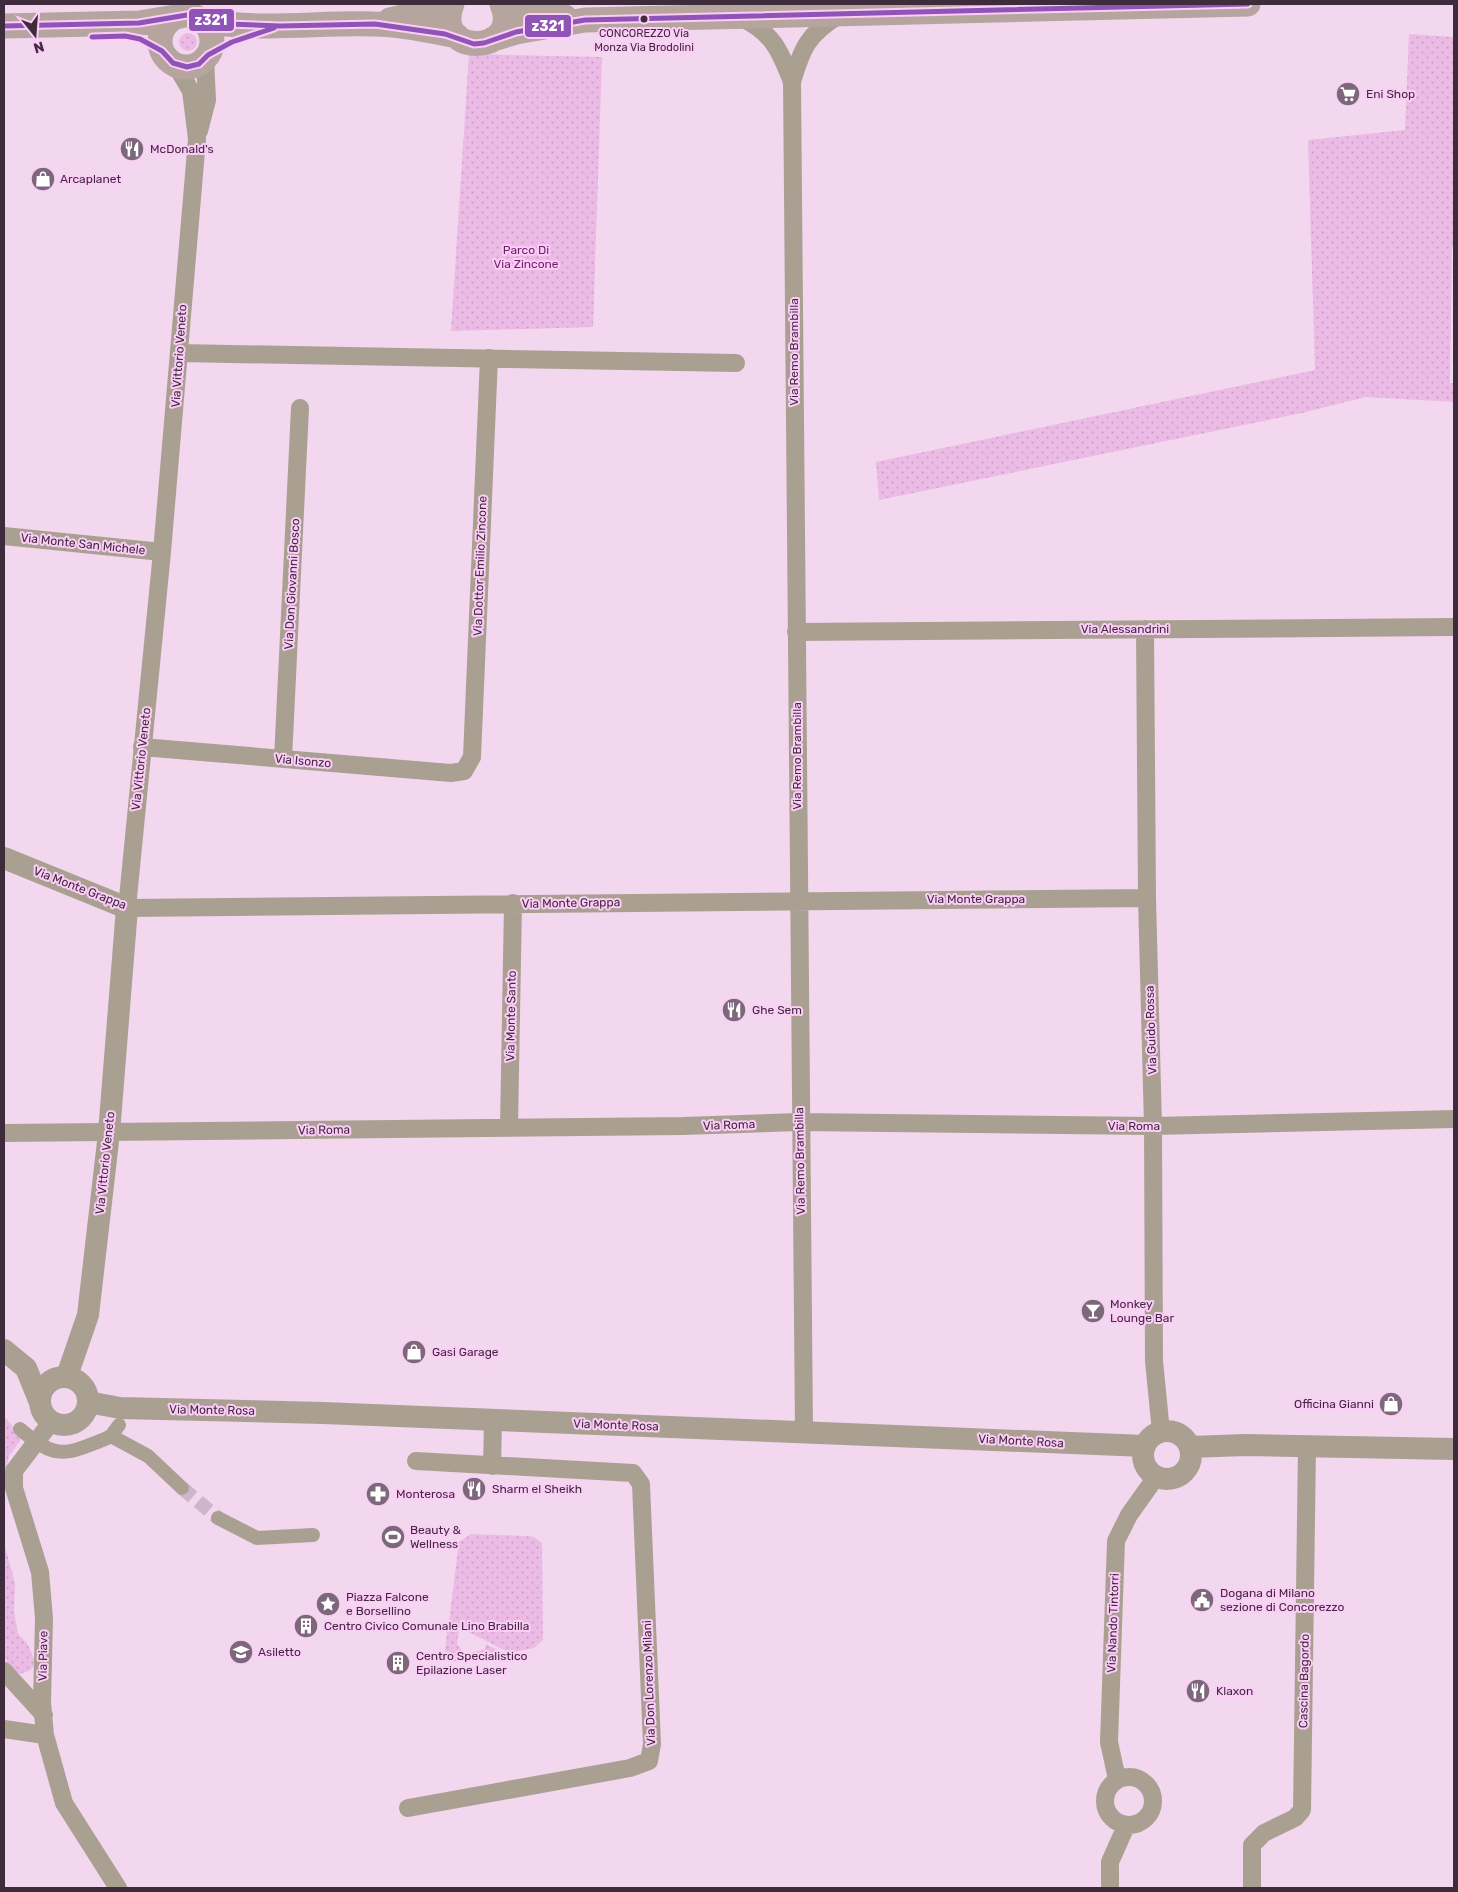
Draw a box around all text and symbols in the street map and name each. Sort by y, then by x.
line badge: z321 [188,8,235,32]
north arrow [10,10,60,60]
text: z321 [194,12,228,29]
line badge: z321 [524,14,572,38]
marker: CONCOREZZO Via Monza Via Brodolini [639,14,649,24]
text: z321 [531,18,565,35]
place label: CONCOREZZO Via Monza Via Brodolini [594,27,694,54]
text: N [31,37,46,57]
supermarket icon: Eni Shop [1335,81,1361,107]
place label: Eni Shop [1366,87,1415,101]
restaurant icon: McDonald's [119,136,145,162]
place label: McDonald's [150,142,214,156]
shop icon: Arcaplanet [30,166,56,192]
place label: Arcaplanet [60,172,121,186]
park label: Parco Di Via Zincone [493,243,559,271]
street label: Via Remo Brambilla [787,298,801,406]
street label: Via Vittorio Veneto [168,304,190,408]
street label: Via Dottor Emilio Zincone [471,495,489,636]
street label: Via Don Giovanni Bosco [282,518,302,650]
street label: Via Monte San Michele [20,530,146,558]
street label: Via Alessandrini [1081,622,1169,636]
street label: Via Remo Brambilla [790,702,804,810]
street label: Via Vittorio Veneto [129,707,153,811]
street label: Via Isonzo [274,752,332,770]
street label: Via Monte Grappa [32,864,128,912]
street label: Via Monte Grappa [927,892,1025,906]
street label: Via Monte Grappa [522,895,620,911]
street label: Via Monte Santo [503,970,519,1062]
street label: Via Guido Rossa [1142,985,1160,1075]
restaurant icon: Ghe Sem [721,997,747,1023]
place label: Ghe Sem [752,1003,802,1017]
street label: Via Remo Brambilla [792,1107,808,1215]
street label: Via Vittorio Veneto [93,1111,117,1215]
street label: Via Roma [703,1117,755,1133]
street label: Via Roma [1108,1119,1160,1133]
street label: Via Roma [298,1123,350,1137]
place label: Monkey Lounge Bar [1110,1297,1174,1325]
bar icon: Monkey Lounge Bar [1080,1298,1106,1324]
shop icon: Gasi Garage [401,1339,427,1365]
place label: Gasi Garage [432,1345,499,1359]
shop icon: Officina Gianni [1378,1391,1404,1417]
place label: Officina Gianni [1294,1397,1374,1411]
street label: Via Monte Rosa [169,1402,255,1418]
street label: Via Monte Rosa [573,1417,659,1433]
street label: Via Monte Rosa [978,1432,1064,1450]
restaurant icon: Sharm el Sheikh [461,1476,487,1502]
pharmacy icon: Monterosa [365,1481,391,1507]
place label: Sharm el Sheikh [492,1482,582,1496]
place label: Monterosa [396,1487,455,1501]
place label: Beauty & Wellness [410,1523,462,1551]
sports icon: Beauty & Wellness [380,1524,406,1550]
street label: Via Nando Tintorri [1104,1573,1122,1673]
place label: Dogana di Milano sezione di Concorezzo [1220,1586,1345,1614]
public building icon: Dogana di Milano sezione di Concorezzo [1189,1587,1215,1613]
place label: Piazza Falcone e Borsellino [346,1590,429,1618]
place icon: Piazza Falcone e Borsellino [315,1591,341,1617]
building icon: Centro Civico Comunale Lino Brabilla [293,1613,319,1639]
place label: Centro Civico Comunale Lino Brabilla [324,1619,529,1633]
street label: Via Don Lorenzo Milani [640,1620,658,1746]
street label: Via Piave [36,1630,50,1681]
street label: Cascina Bagordo [1296,1634,1312,1728]
school or university icon: Asiletto [228,1639,254,1665]
place label: Asiletto [258,1645,301,1659]
place label: Centro Specialistico Epilazione Laser [416,1649,527,1677]
building icon: Centro Specialistico Epilazione Laser [385,1650,411,1676]
restaurant icon: Klaxon [1185,1678,1211,1704]
place label: Klaxon [1216,1684,1253,1698]

